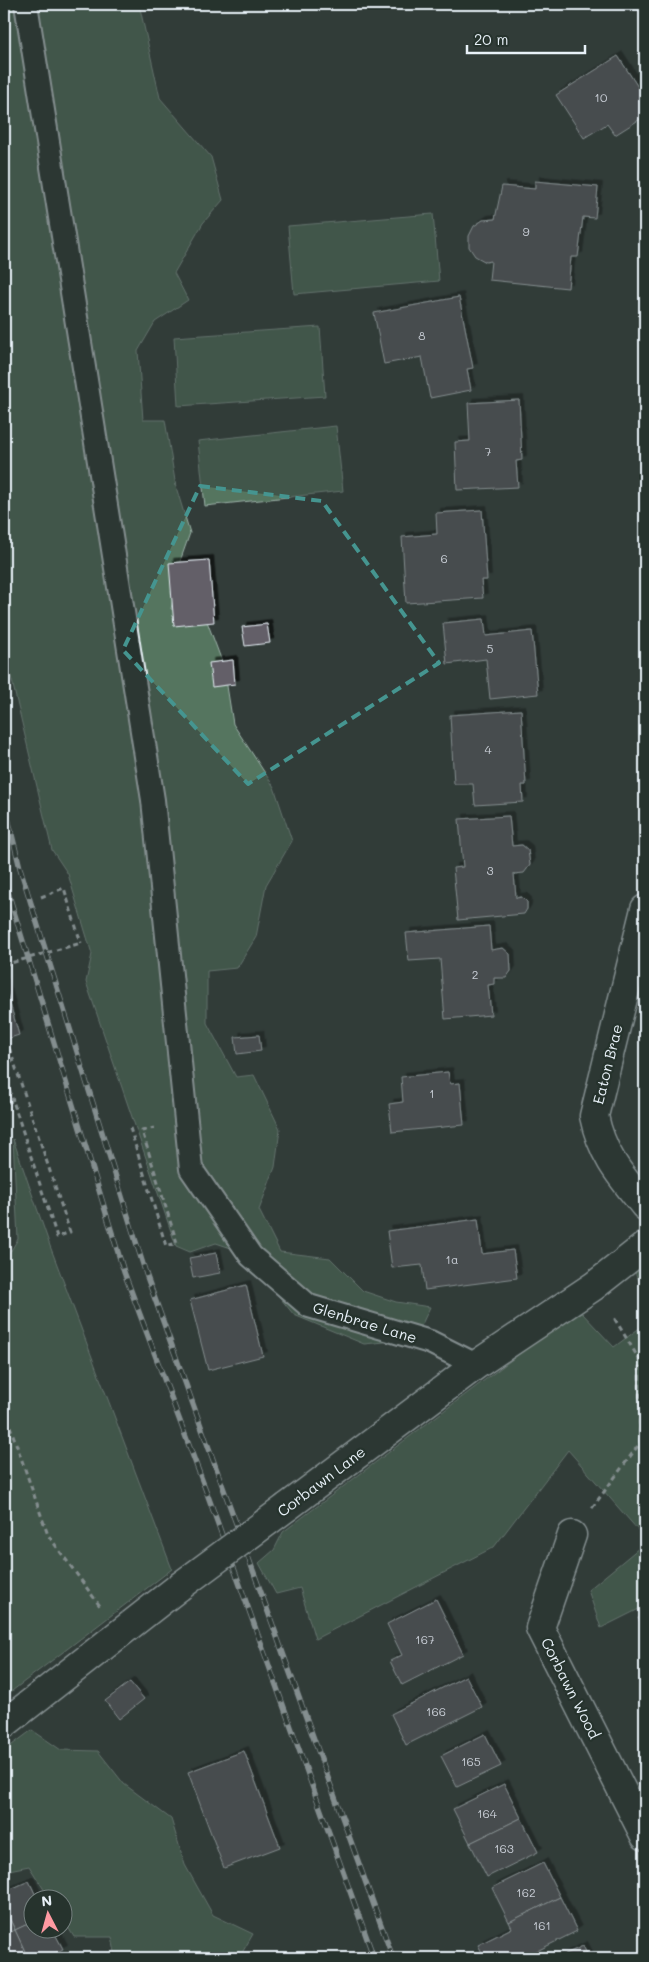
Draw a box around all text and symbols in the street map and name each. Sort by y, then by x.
scale bar [467,22,584,54]
text: 20 m [474,29,508,49]
house number: 10 [595,89,608,105]
house number: 9 [522,223,530,239]
house number: 8 [418,327,426,343]
house number: 7 [485,443,492,459]
house number: 6 [440,550,448,566]
house number: 5 [487,640,494,656]
house number: 4 [484,741,492,757]
house number: 3 [486,862,494,878]
house number: 2 [472,966,478,982]
street label: Eaton Brae [587,1022,627,1106]
house number: 1 [429,1085,435,1101]
house number: 1a [446,1251,458,1267]
street label: Glenbrae Lane [311,1297,419,1347]
street label: Corbawn Lane [273,1441,369,1521]
house number: 167 [415,1631,435,1647]
street label: Corbawn Wood [537,1634,605,1742]
house number: 166 [426,1703,446,1719]
house number: 165 [461,1753,481,1769]
house number: 164 [477,1805,497,1821]
house number: 163 [494,1840,514,1856]
house number: 162 [516,1884,536,1900]
north arrow [22,1890,72,1940]
text: N [40,1891,53,1911]
house number: 161 [533,1917,551,1933]

